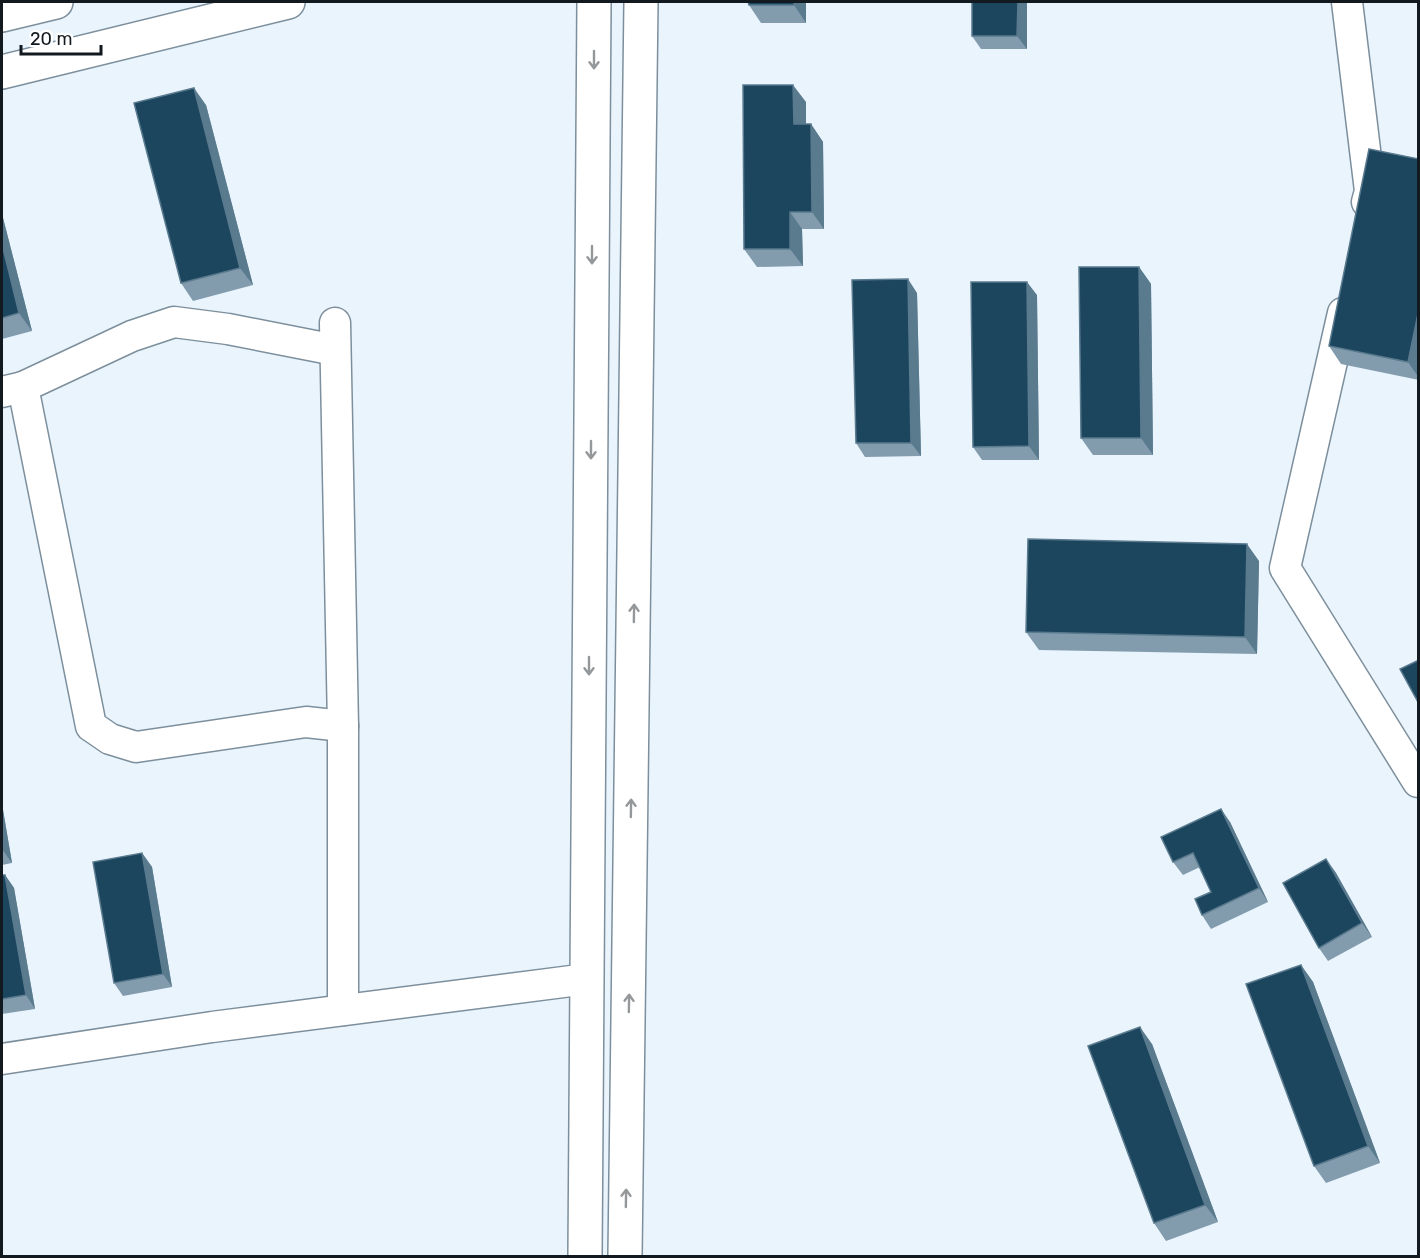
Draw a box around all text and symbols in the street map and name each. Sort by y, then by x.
scale bar [21,18,100,56]
text: 20 m [30,28,72,50]
one-way arrow [588,49,600,69]
one-way arrow [586,244,598,264]
one-way arrow [585,439,597,459]
one-way arrow [628,604,639,624]
one-way arrow [583,655,595,675]
one-way arrow [625,799,637,819]
one-way arrow [623,994,635,1014]
one-way arrow [620,1189,632,1209]

